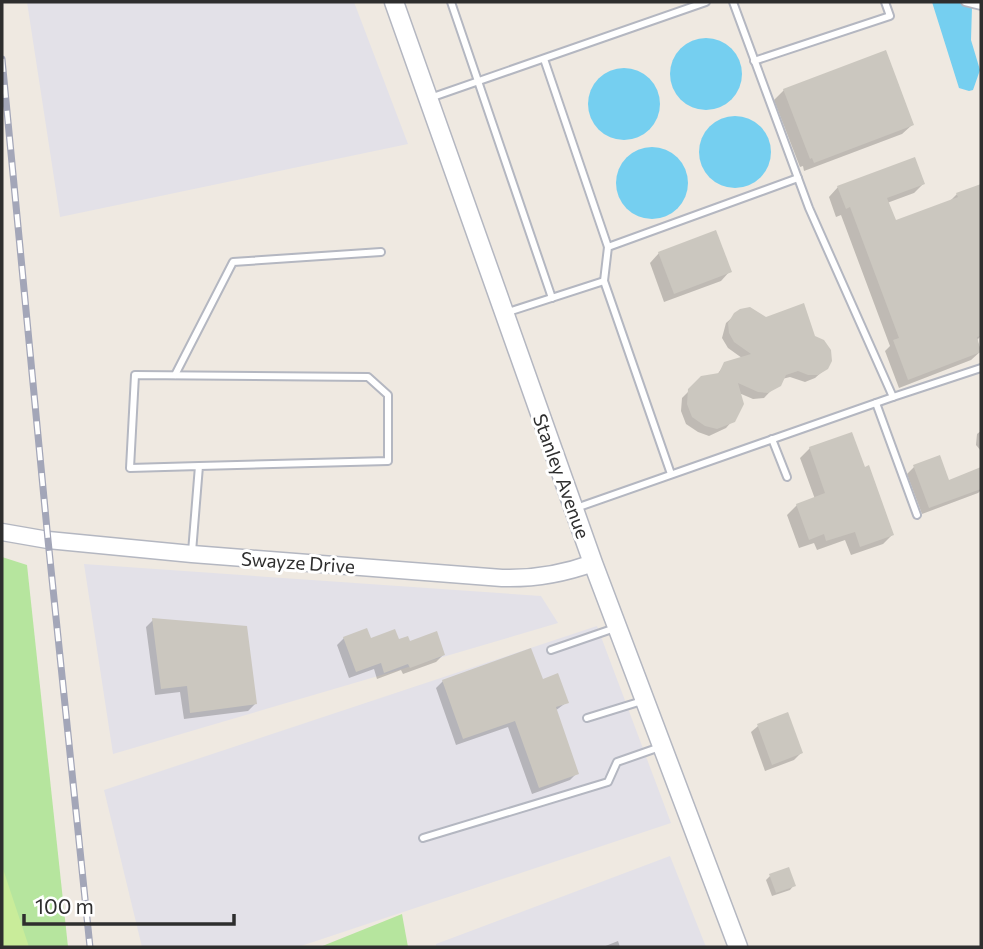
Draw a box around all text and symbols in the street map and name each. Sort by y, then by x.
street label: Stanley Avenue [529,411,595,541]
street label: Swayze Drive [240,547,356,577]
scale bar [24,883,234,927]
text: 100 m [35,893,94,918]

